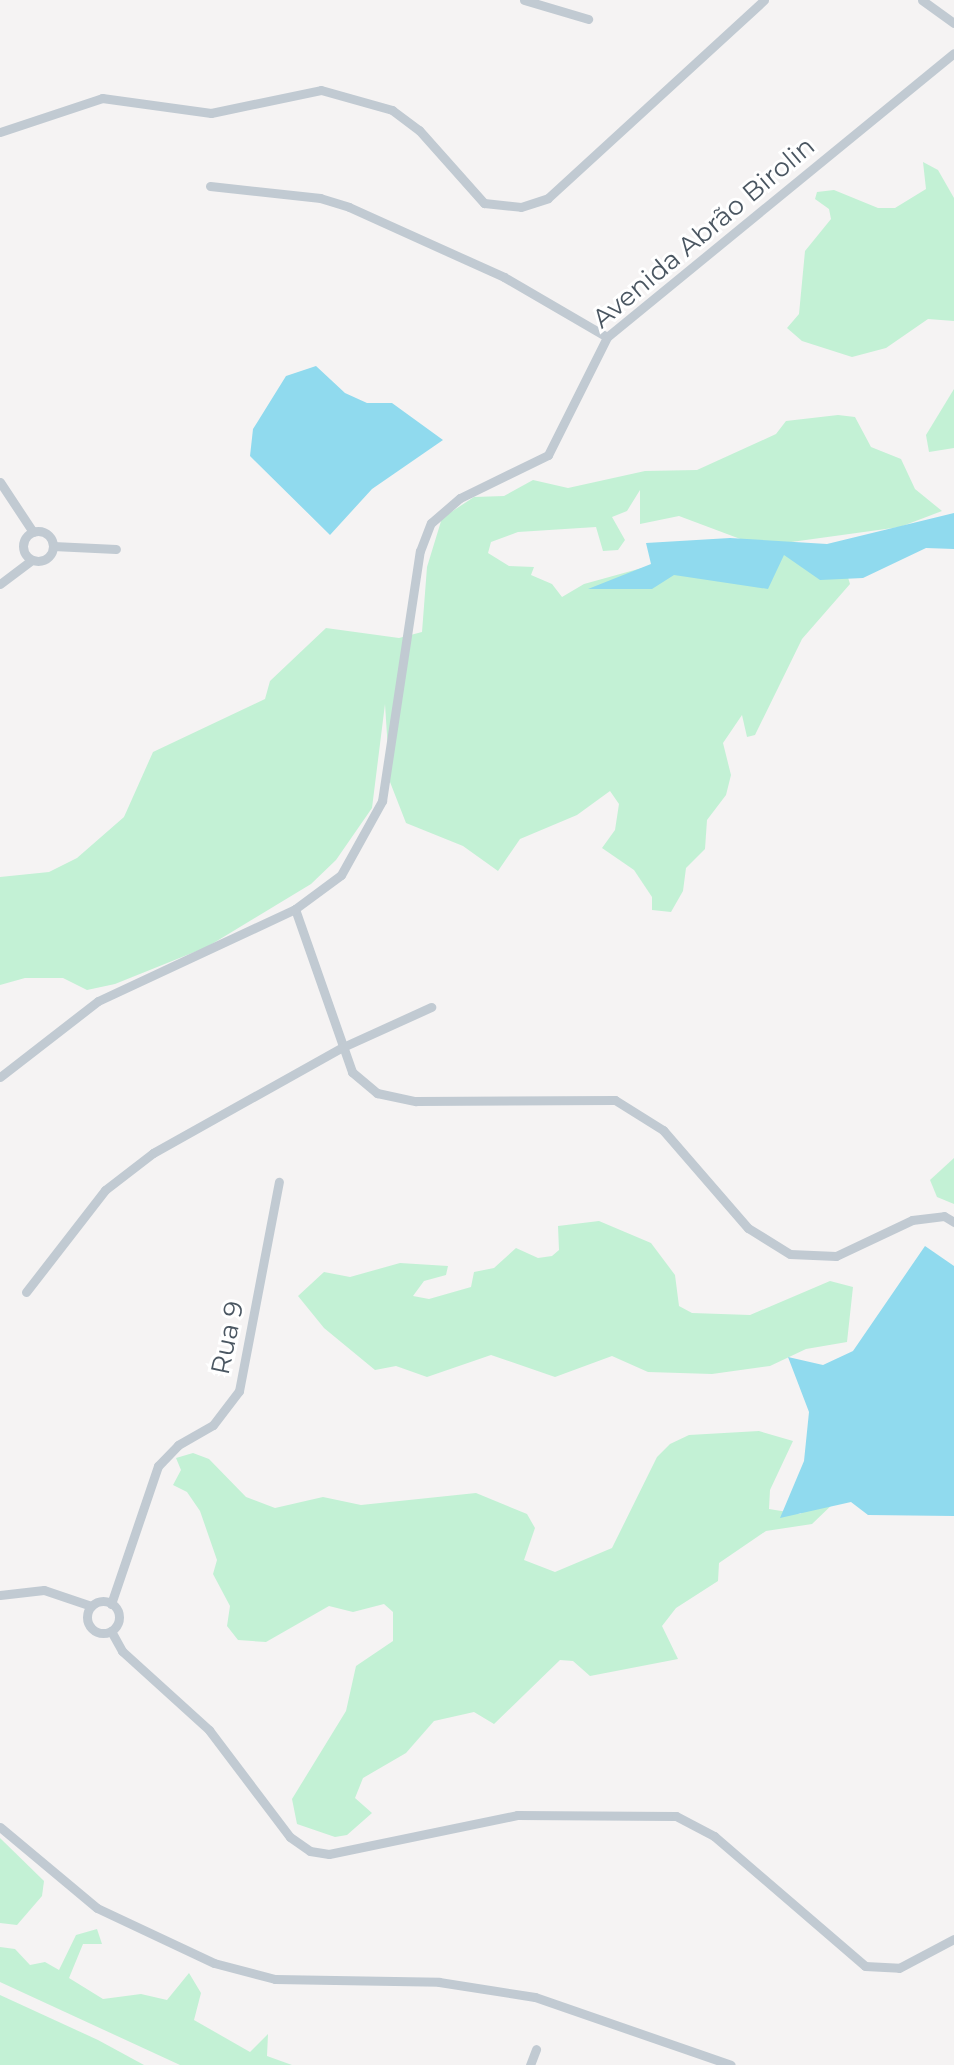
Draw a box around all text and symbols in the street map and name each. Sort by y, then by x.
street label: Avenida Abrão Birolin [587,131,821,335]
street label: Rua 9 [205,1298,251,1378]

